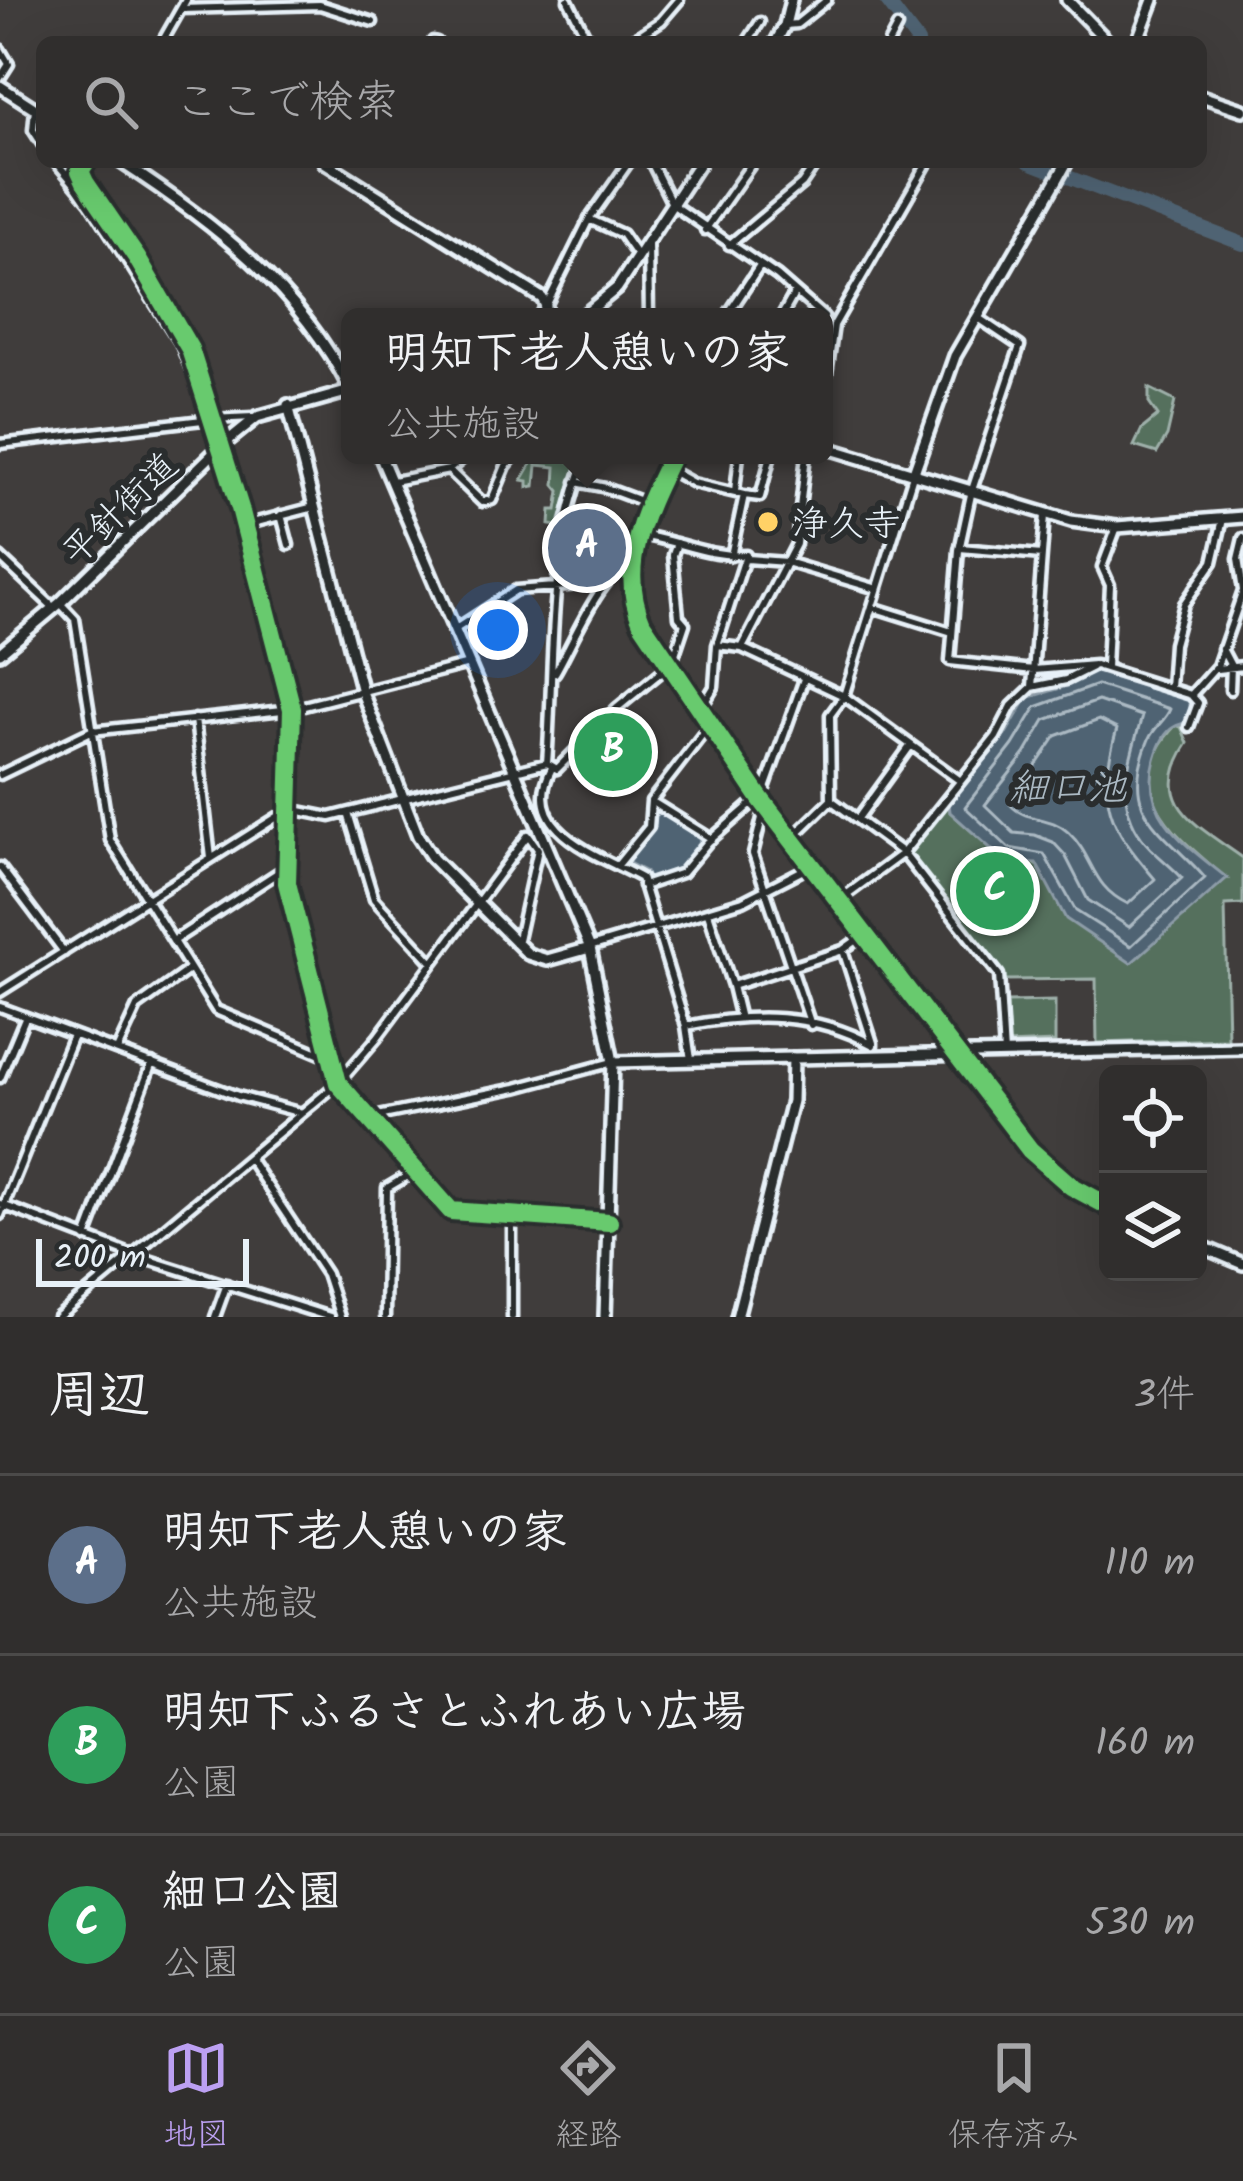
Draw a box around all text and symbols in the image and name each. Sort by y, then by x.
search box [36,36,1207,168]
text: ここで検索 [174,68,399,140]
icon: search [78,69,144,135]
popup [341,308,833,464]
text: 明知下老人憩いの家 [384,319,790,391]
text: 公共施設 [384,395,541,457]
street label: 平針街道 [50,440,193,581]
place label: 浄久寺 [792,497,900,554]
pin: A [548,503,626,593]
marker: 浄久寺 [755,509,781,535]
your location [468,600,528,660]
pin: B [574,707,652,797]
water label: 細口池 [1009,759,1127,821]
pin: C [956,846,1034,936]
map controls [1099,1065,1207,1281]
button: locate [1099,1065,1207,1173]
button: layers [1099,1173,1207,1281]
scale bar [36,1233,249,1286]
text: 200 m [54,1233,146,1286]
text: 周辺 [48,1357,150,1438]
text: 3件 [1134,1366,1195,1428]
text: 明知下老人憩いの家 [162,1498,567,1570]
text: A [75,1534,99,1596]
text: 110 m [1104,1534,1195,1596]
text: 公共施設 [162,1574,318,1636]
text: 明知下ふるさとふれあい広場 [162,1678,746,1750]
text: B [75,1714,99,1776]
text: 160 m [1095,1714,1195,1776]
text: 公園 [162,1754,240,1816]
text: 細口公園 [162,1858,342,1930]
text: C [75,1894,99,1956]
text: 530 m [1086,1894,1195,1956]
text: 公園 [162,1934,240,1996]
tab: 地図 [163,2035,229,2163]
tab: 経路 [555,2035,621,2163]
tab: 保存済み [948,2035,1080,2163]

